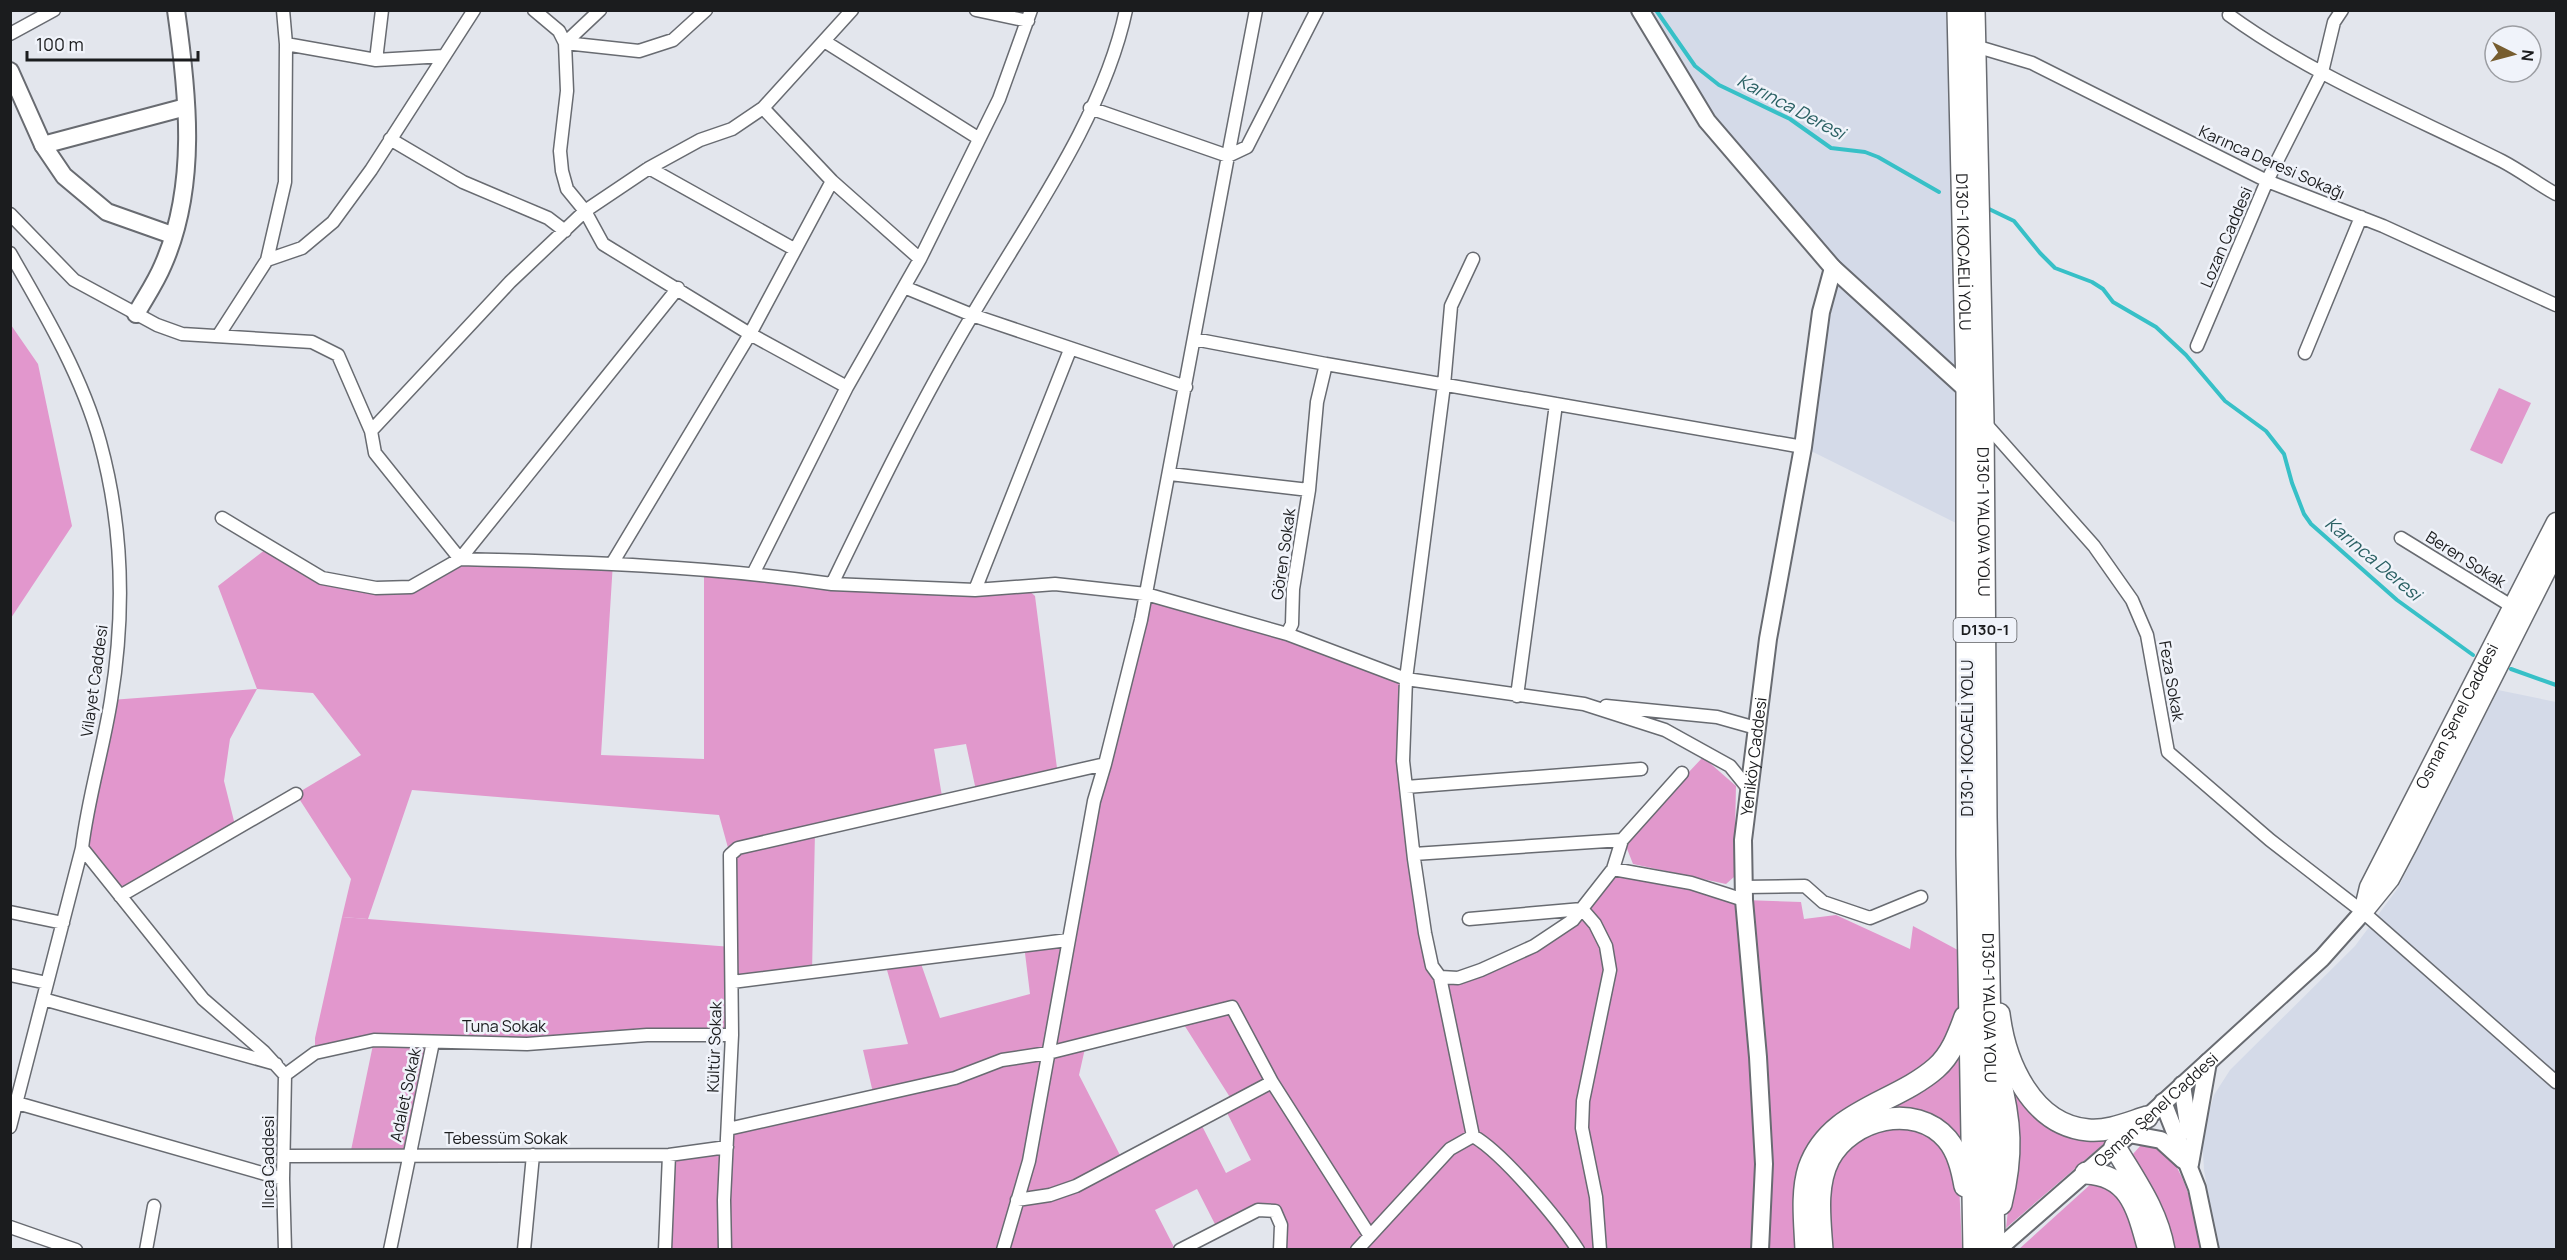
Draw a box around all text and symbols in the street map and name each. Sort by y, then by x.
scale bar [27,24,198,62]
north arrow [2483,24,2543,84]
text: 100 m [36,32,84,56]
text: N [2516,49,2539,62]
water label: Karınca Deresi [1733,68,1852,146]
street label: Karınca Deresi Sokağı [2195,120,2349,204]
street label: D130-1 KOCAELİ YOLU [1951,173,1977,331]
street label: Lozan Caddesi [2195,183,2257,291]
street label: D130-1 YALOVA YOLU [1972,447,1995,597]
street label: Gören Sokak [1266,506,1300,601]
water label: Karınca Deresi [2320,511,2429,607]
street label: Beren Sokak [2422,526,2511,593]
road number: D130-1 [1954,618,2016,642]
street label: Vilayet Caddesi [75,623,113,739]
street label: Feza Sokak [2154,639,2190,724]
street label: Osman Şenel Caddesi [2410,639,2503,792]
street label: D130-1 KOCAELİ YOLU [1956,659,1978,817]
street label: Yeniköy Caddesi [1735,696,1772,817]
street label: D130-1 YALOVA YOLU [1977,933,2002,1083]
street label: Kültür Sokak [701,1000,727,1093]
street label: Tuna Sokak [462,1015,547,1037]
street label: Adalet Sokak [384,1045,426,1144]
street label: Osman Şenel Caddesi [2089,1047,2223,1172]
street label: Ilıca Caddesi [257,1116,279,1208]
street label: Tebessüm Sokak [444,1127,569,1149]

